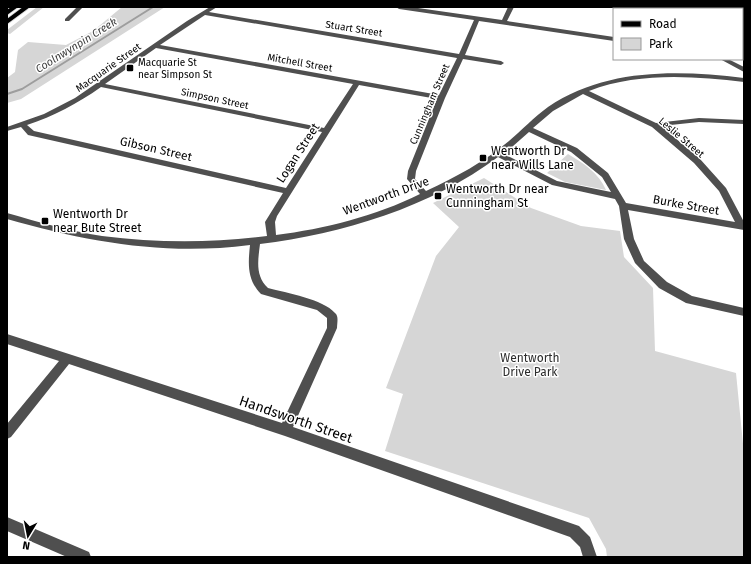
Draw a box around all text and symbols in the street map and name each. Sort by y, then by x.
legend [613,8,743,60]
water label: Coolnwynpin Creek [33,15,119,76]
text: Road [649,17,677,31]
street label: Stuart Street [324,19,384,39]
text: Park [649,37,673,51]
street label: Macquarie Street [74,41,144,95]
street label: Mitchell Street [266,51,334,75]
place label: Macquarie St near Simpson St [138,57,212,81]
street label: Cunningham Street [407,62,452,147]
marker: Macquarie St near Simpson St [125,63,135,73]
street label: Simpson Street [180,86,250,112]
street label: Leslie Street [656,115,707,161]
street label: Logan Street [274,120,323,185]
street label: Gibson Street [119,134,194,164]
place label: Wentworth Dr near Wills Lane [491,144,574,172]
marker: Wentworth Dr near Wills Lane [478,153,488,163]
street label: Wentworth Drive [341,174,431,218]
place label: Wentworth Dr near Cunningham St [446,182,549,210]
marker: Wentworth Dr near Cunningham St [433,191,443,201]
street label: Burke Street [652,192,721,218]
place label: Wentworth Dr near Bute Street [53,207,142,235]
marker: Wentworth Dr near Bute Street [40,216,50,226]
park label: Wentworth Drive Park [500,351,560,379]
street label: Handsworth Street [237,392,356,447]
north arrow [8,516,48,556]
text: N [22,538,31,552]

